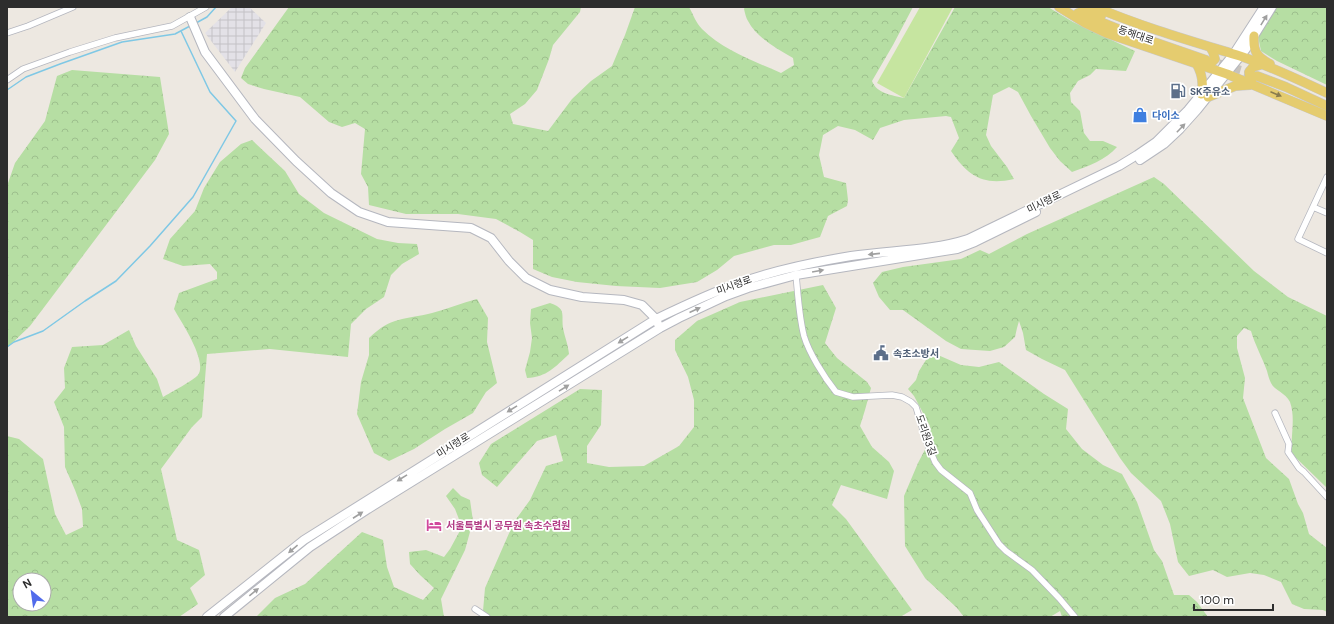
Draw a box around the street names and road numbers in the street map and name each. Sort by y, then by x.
street label: 동해대로 [1116,23,1156,47]
street label: 미시령로 [1025,188,1063,216]
street label: 미시령로 [714,273,754,297]
street label: 도리원3길 [913,413,939,457]
street label: 미시령로 [434,430,472,460]

